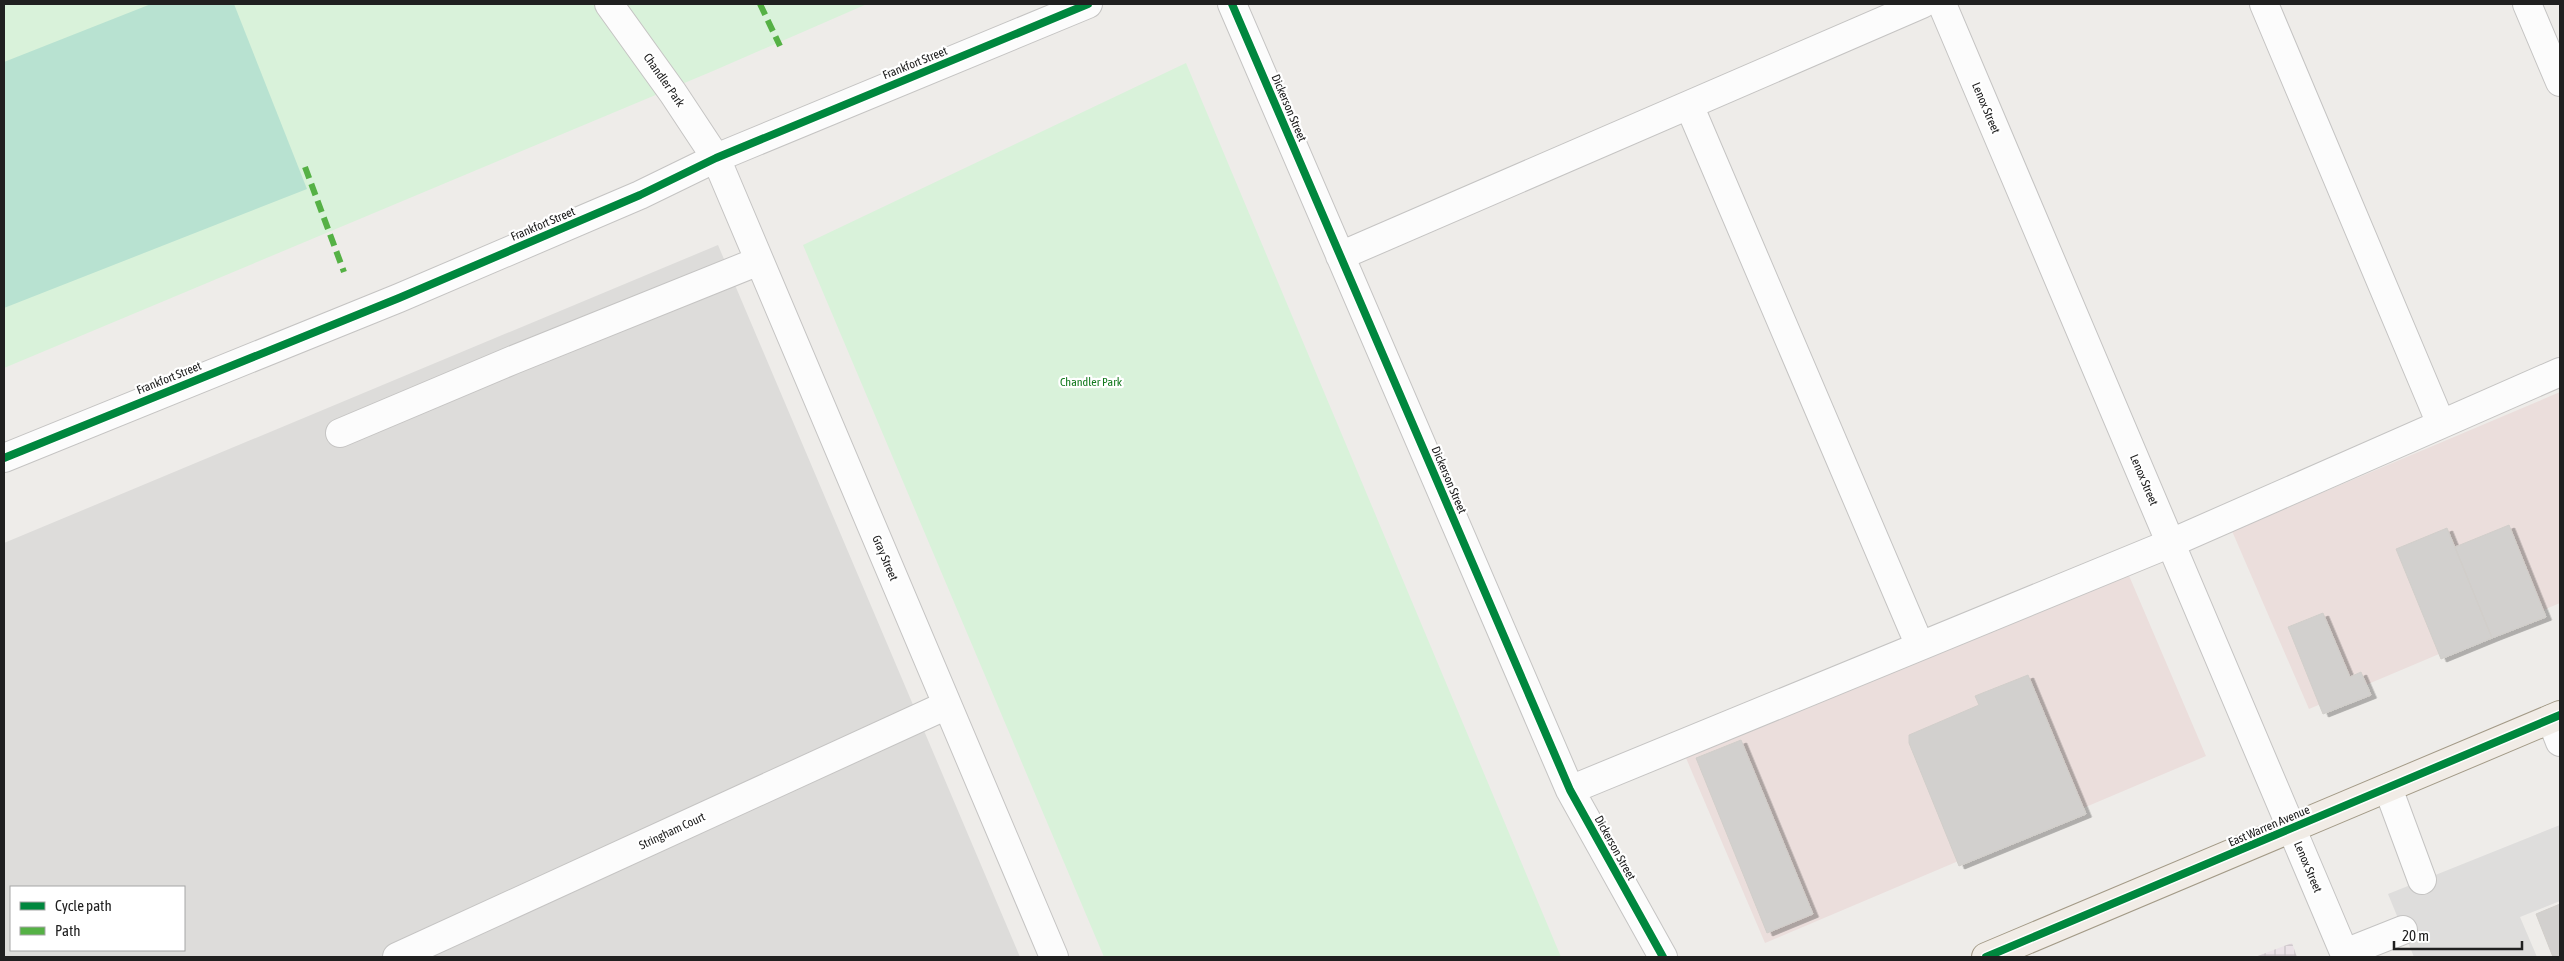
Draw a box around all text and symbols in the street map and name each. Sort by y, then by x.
street label: Frankfort Street [881,44,950,82]
street label: Chandler Park [640,51,688,110]
street label: Dickerson Street [1269,72,1310,144]
street label: Lenox Street [1969,80,2003,136]
street label: Frankfort Street [509,204,578,244]
street label: Frankfort Street [135,359,204,397]
park label: Chandler Park [1060,375,1123,389]
street label: Dickerson Street [1429,444,1470,516]
street label: Lenox Street [2127,452,2161,508]
street label: Gray Street [869,533,901,583]
street label: East Warren Avenue [2226,803,2312,849]
street label: Stringham Court [637,809,708,852]
street label: Dickerson Street [1592,813,1639,883]
street label: Lenox Street [2291,839,2325,895]
legend [10,886,185,951]
text: Cycle path [55,897,112,914]
scale bar [2394,918,2522,950]
text: Path [55,922,81,939]
text: 20 m [2402,927,2429,944]

